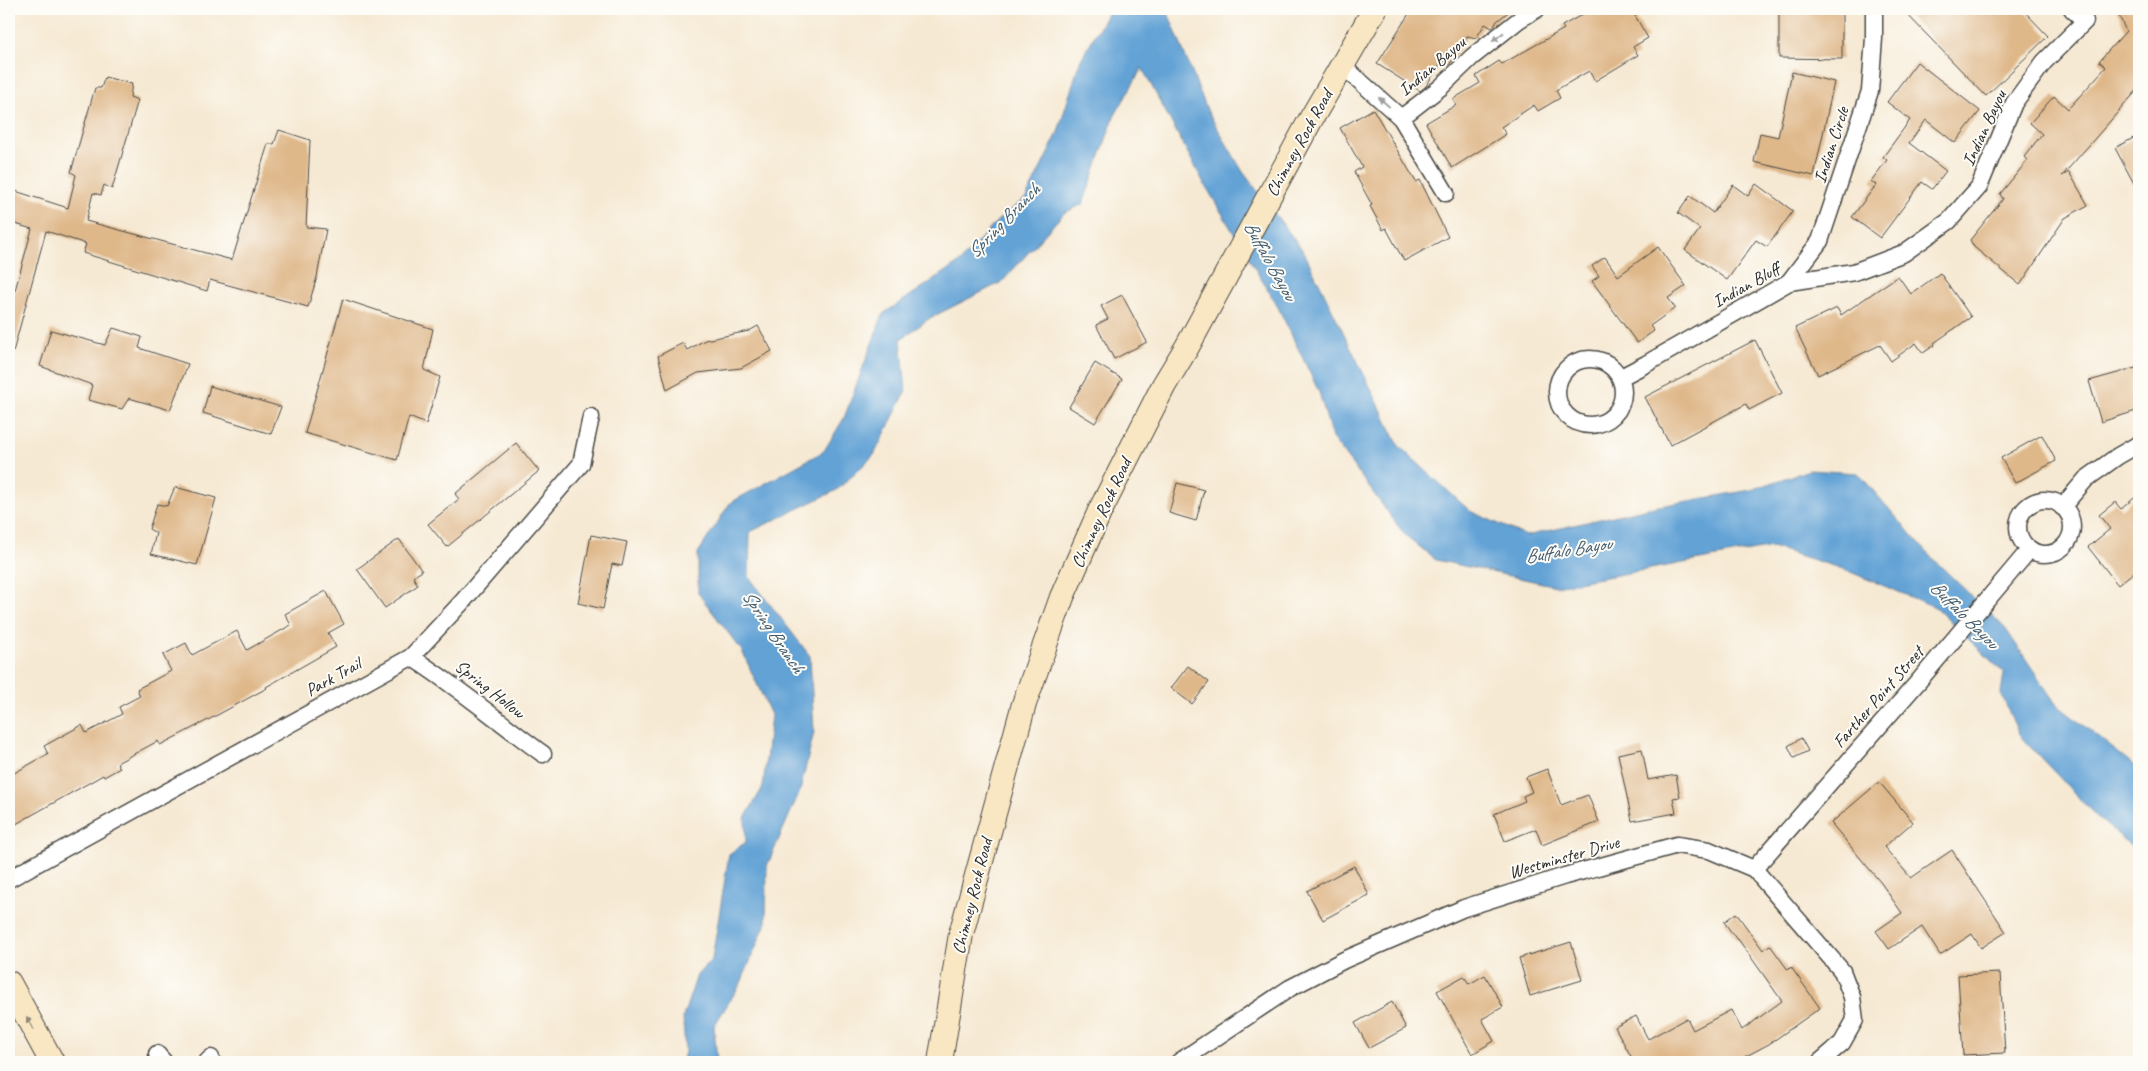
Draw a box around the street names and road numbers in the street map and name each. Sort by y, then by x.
street label: Indian Bayou [1394,31,1471,101]
street label: Chimney Rock Road [1261,83,1339,200]
street label: Indian Bayou [1957,85,2012,169]
street label: Indian Circle [1808,103,1854,186]
street label: Indian Bluff [1709,256,1787,312]
street label: Chimney Rock Road [1066,452,1137,571]
street label: Farther Point Street [1828,639,1930,752]
street label: Park Trail [301,651,367,701]
street label: Spring Hollow [451,655,531,724]
street label: Westminster Drive [1506,830,1623,883]
street label: Chimney Rock Road [947,833,998,956]

